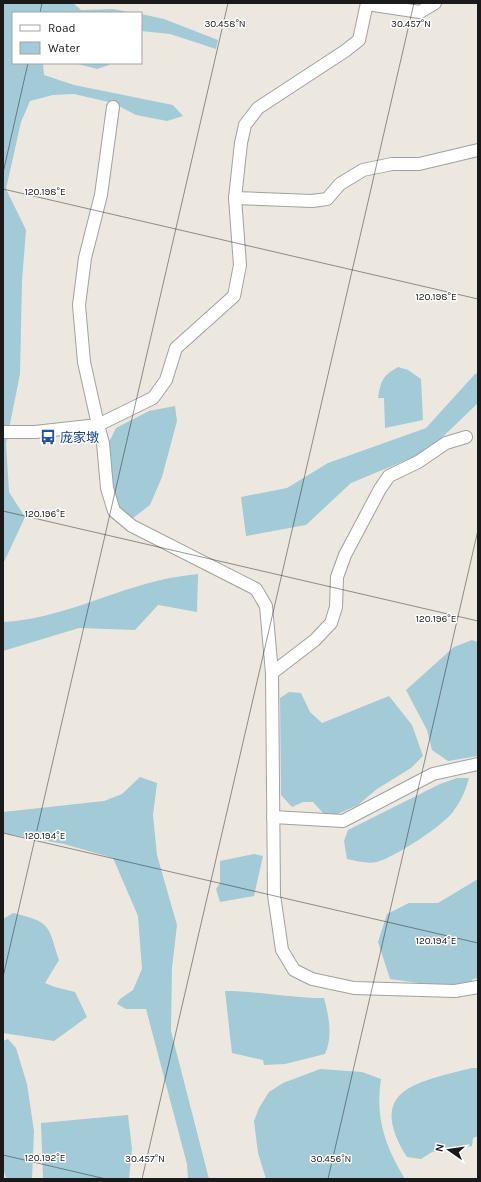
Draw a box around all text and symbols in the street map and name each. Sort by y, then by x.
legend [12,12,142,64]
text: 30.458°N [204,18,246,30]
text: 30.457°N [391,18,431,30]
text: Road [48,21,76,35]
text: Water [48,41,81,55]
text: 120.198°E [24,186,66,198]
text: 120.198°E [415,291,457,303]
bus stop icon: 庞家墩 [39,428,57,446]
place label: 庞家墩 [60,430,99,445]
text: 120.196°E [25,508,65,520]
text: 120.196°E [416,613,456,625]
text: 120.194°E [25,830,65,842]
text: 120.194°E [416,935,456,947]
north arrow [429,1130,469,1170]
text: N [433,1143,447,1153]
text: 120.192°E [25,1152,65,1164]
text: 30.457°N [125,1153,165,1165]
text: 30.456°N [311,1153,351,1165]

